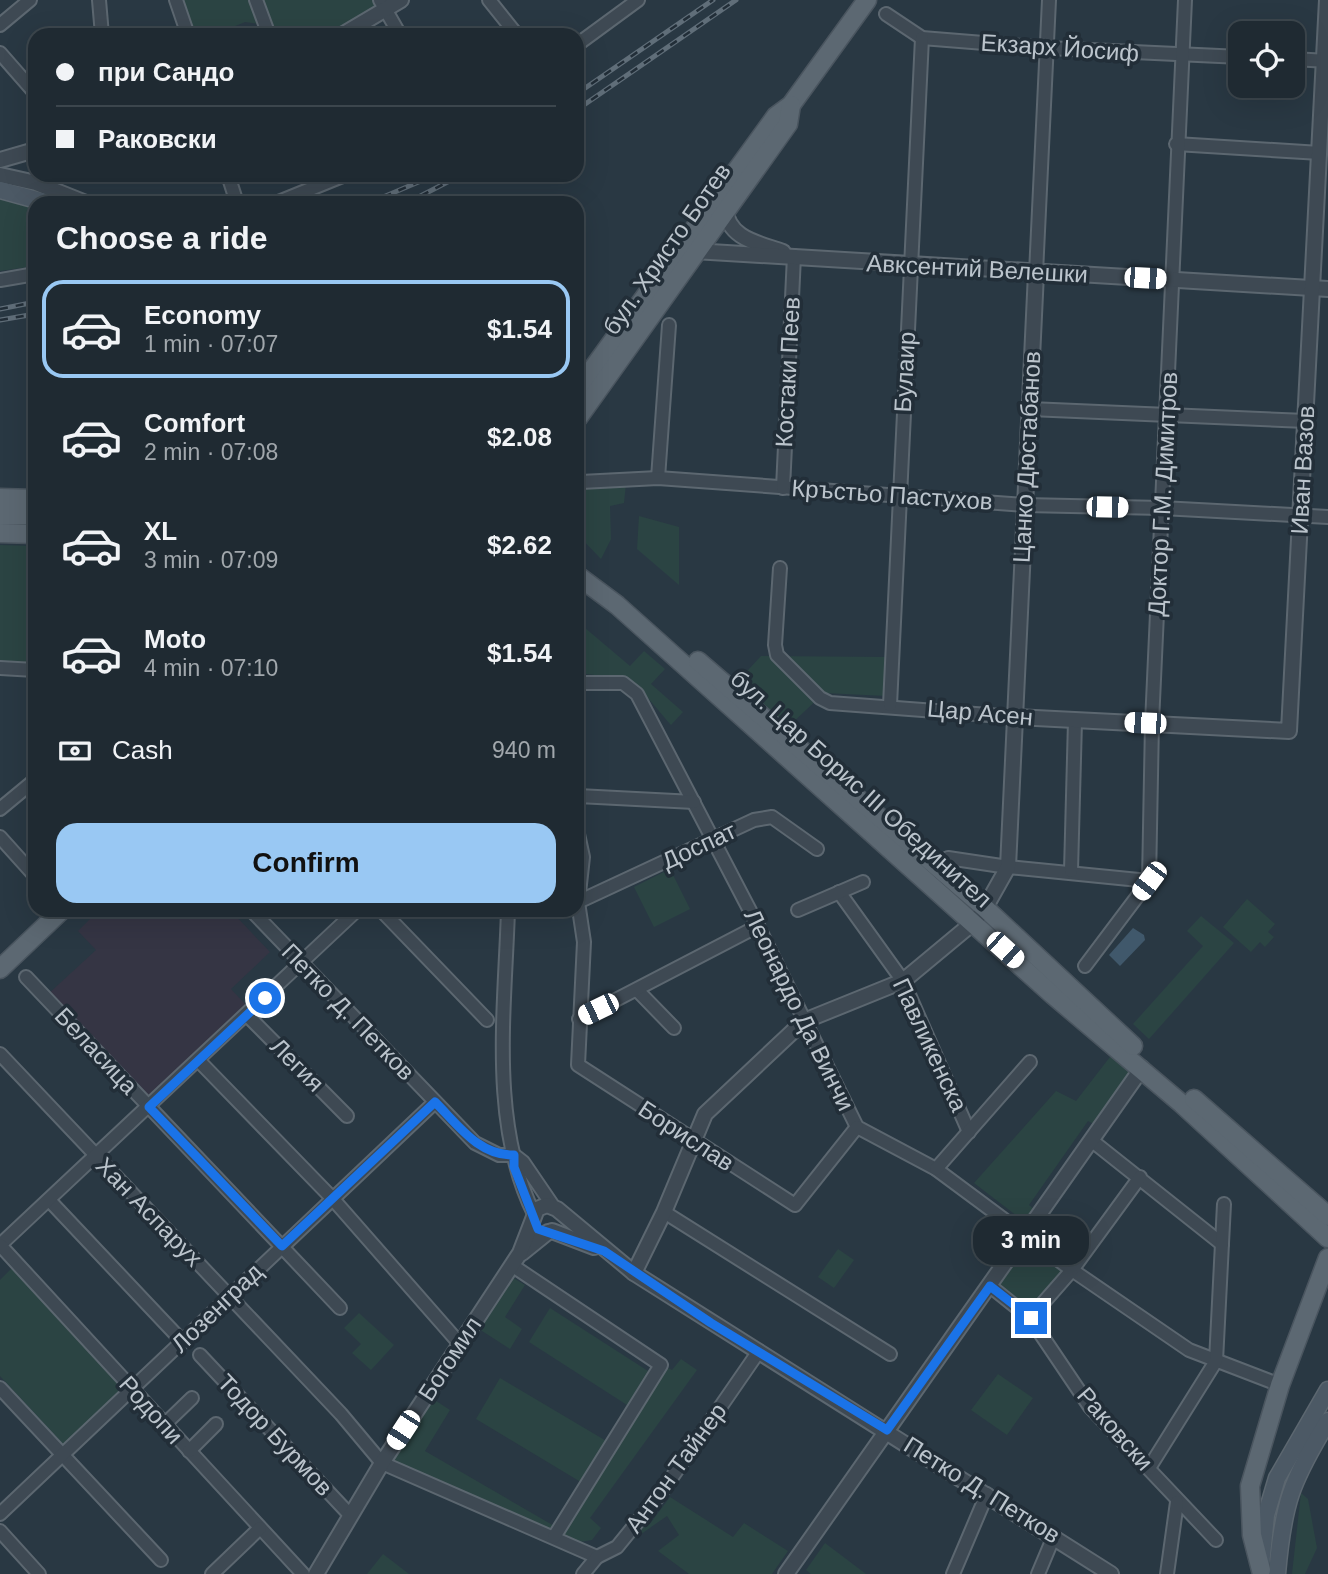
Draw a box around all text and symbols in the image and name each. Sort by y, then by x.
map controls [1228,21,1305,98]
button: locate [1228,21,1305,98]
street label: Екзарх Йосиф [980,29,1140,67]
text: при Сандо [98,57,234,87]
text: Раковски [98,124,217,154]
street label: бул. Христо Ботев [597,158,736,340]
text: Choose a ride [56,220,268,256]
street label: Авксентий Велешки [866,249,1088,288]
car [1124,266,1167,290]
street label: Костаки Пеев [770,296,805,448]
icon: car [60,298,123,361]
text: Economy [144,300,261,330]
text: $1.54 [487,314,552,344]
text: 1 min · 07:07 [144,331,278,357]
street label: Булаир [889,331,920,413]
street label: Цанко Дюстабанов [1007,350,1046,563]
street label: Доктор Г.М. Димитров [1143,371,1182,617]
street label: Иван Вазов [1286,405,1319,535]
icon: car [60,406,123,469]
text: Comfort [144,408,245,438]
text: $2.08 [487,422,552,452]
text: 2 min · 07:08 [144,439,278,465]
street label: Кръстьо Пастухов [791,474,993,515]
car [1086,496,1129,518]
icon: car [60,514,123,577]
text: XL [144,516,177,546]
text: $2.62 [487,530,552,560]
text: 3 min · 07:09 [144,547,278,573]
icon: car [60,622,123,685]
text: Moto [144,624,206,654]
text: $1.54 [487,638,552,668]
text: 4 min · 07:10 [144,655,278,681]
street label: бул. Цар Борис III Обединител [726,664,997,913]
street label: Цар Асен [926,694,1034,731]
car [1124,712,1167,734]
icon: cash [56,732,94,770]
text: Cash [112,735,173,765]
text: 940 m [492,737,556,763]
street label: Доспат [657,817,740,874]
button: Confirm [56,823,556,903]
car [1128,858,1171,904]
street label: Леонардо Да Винчи [739,905,860,1115]
car [983,928,1028,972]
street label: Петко Д. Петков [277,938,420,1085]
street label: Павликенска [888,974,973,1116]
route start [249,982,281,1014]
car [575,990,622,1028]
street label: Беласица [50,1002,144,1100]
street label: Легия [265,1032,330,1097]
street label: Борислав [634,1095,739,1176]
street label: Хан Аспарух [91,1152,208,1272]
callout: 3 min [973,1216,1089,1266]
text: 3 min [1001,1227,1061,1253]
street label: Лозенград [166,1258,268,1358]
route end [1015,1302,1047,1334]
street label: Богомил [412,1312,487,1406]
street label: Тодор Бурмов [212,1368,338,1501]
street label: Родопи [114,1370,189,1449]
street label: Раковски [1072,1382,1159,1476]
street label: Антон Тайнер [620,1398,732,1538]
car [383,1407,424,1453]
street label: Петко Д. Петков [899,1431,1065,1548]

